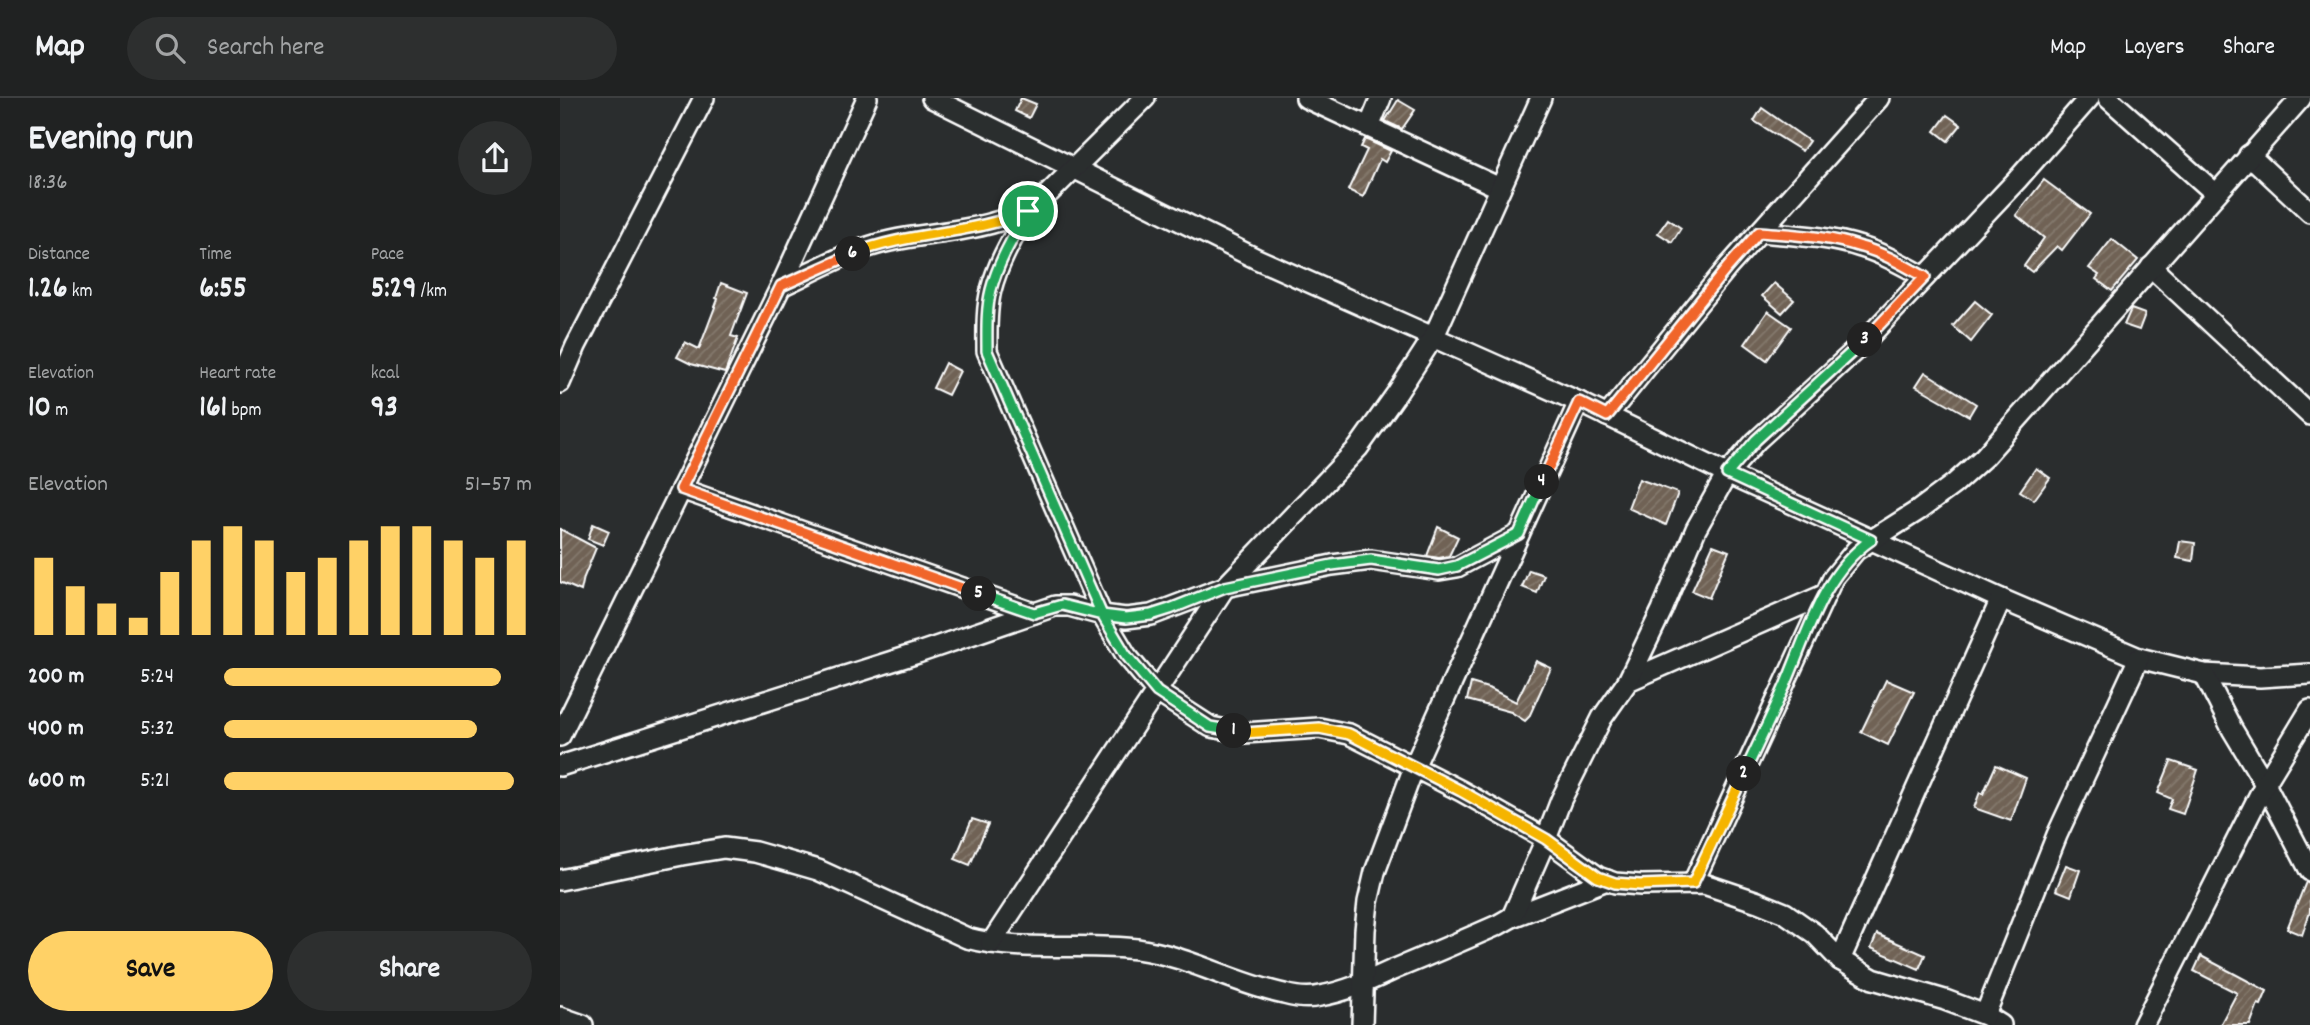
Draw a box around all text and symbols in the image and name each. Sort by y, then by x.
search box [127,17,617,80]
text: Map [35,25,85,72]
icon: search [151,29,189,67]
text: Search here [207,30,325,67]
text: Map [2050,31,2086,65]
text: Layers [2124,31,2185,65]
text: Share [2223,31,2275,65]
text: Evening run [28,113,193,168]
button: share [458,121,532,195]
text: 18:36 [28,167,68,200]
pin [998,181,1058,241]
icon: arrive [1009,192,1047,230]
pin: 6 [836,236,870,272]
text: 6 [848,240,857,267]
text: Distance [28,242,90,269]
text: Time [199,242,232,269]
text: Pace [371,242,404,269]
text: 1.26 [28,269,67,312]
text: 6:55 [199,269,247,312]
text: 5:29 [371,269,416,312]
text: km [67,279,93,306]
text: /km [416,279,447,306]
pin: 3 [1848,322,1882,358]
text: 3 [1860,326,1869,353]
text: Elevation [28,361,94,388]
text: Heart rate [199,361,276,388]
text: kcal [371,361,400,388]
text: 10 [28,388,51,431]
text: 161 [199,388,227,431]
text: 93 [371,388,398,431]
text: m [51,398,68,425]
text: bpm [227,398,262,425]
pin: 4 [1524,464,1560,500]
text: 4 [1538,468,1545,495]
text: Elevation [28,469,108,502]
text: 51–57 m [464,469,532,502]
pin: 5 [962,576,996,612]
text: 5 [974,580,983,607]
text: 200 m [28,661,84,694]
text: 5:24 [140,661,174,694]
text: 400 m [28,713,84,746]
text: 5:32 [140,713,175,746]
pin: 1 [1216,714,1252,748]
text: 1 [1231,717,1236,744]
pin: 2 [1726,756,1762,792]
text: 2 [1739,760,1748,787]
text: 600 m [28,765,85,798]
text: 5:21 [140,765,170,798]
button: Save [28,931,273,1011]
button: Share [287,931,532,1011]

